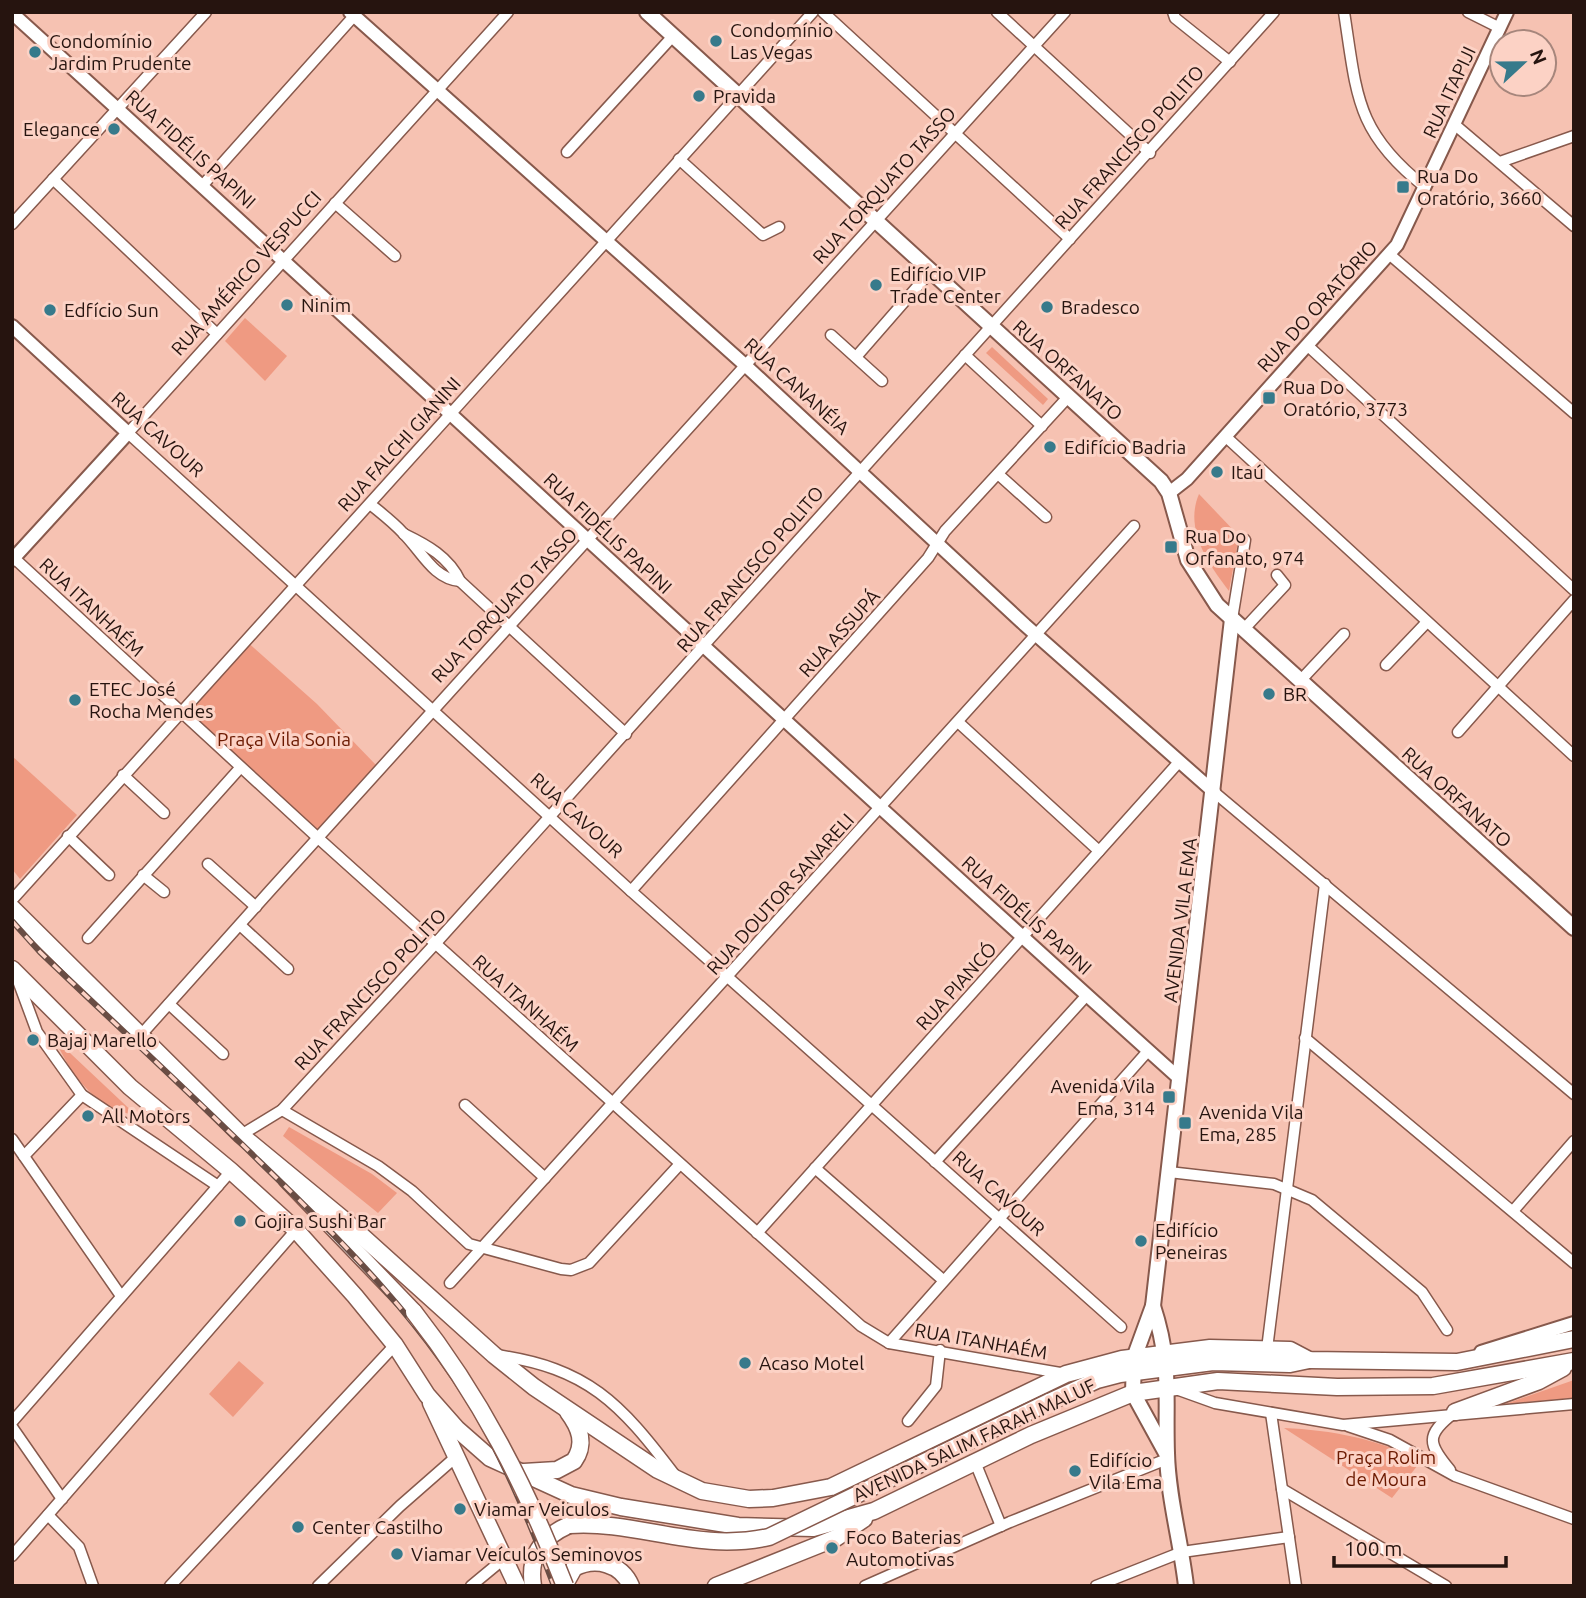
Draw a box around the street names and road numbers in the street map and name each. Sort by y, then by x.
street label: RUA ITAPIJI [1418,43,1480,141]
street label: RUA FRANCISCO POLITO [1050,61,1208,233]
street label: RUA FIDÉLIS PAPINI [122,85,260,213]
street label: RUA TORQUATO TASSO [808,102,960,268]
street label: RUA AMÉRICO VESPUCCI [166,186,326,360]
street label: RUA DO ORATÓRIO [1252,236,1382,376]
street label: RUA ORFANATO [1009,315,1127,425]
street label: RUA CANANÉIA [740,333,854,439]
street label: RUA FALCHI GIANINI [333,372,465,516]
street label: RUA CAVOUR [107,387,209,481]
street label: RUA FIDÉLIS PAPINI [539,468,677,598]
street label: RUA FRANCISCO POLITO [672,482,828,656]
street label: RUA TORQUATO TASSO [427,523,581,687]
street label: RUA ITANHAÉM [35,553,149,661]
street label: RUA ASSUPÁ [794,584,884,681]
street label: RUA ORFANATO [1398,742,1516,852]
street label: RUA CAVOUR [526,768,628,862]
street label: RUA DOUTOR SANARELI [702,809,858,979]
street label: AVENIDA VILA EMA [1159,836,1201,1004]
street label: RUA FIDÉLIS PAPINI [958,851,1096,979]
street label: RUA FRANCISCO POLITO [290,904,450,1074]
street label: RUA PIANCÓ [911,938,1001,1034]
street label: RUA ITANHAÉM [469,950,583,1056]
street label: RUA CAVOUR [948,1146,1050,1240]
street label: RUA ITANHAÉM [913,1318,1049,1364]
street label: AVENIDA SALIM FARAH MALUF [849,1374,1099,1506]

